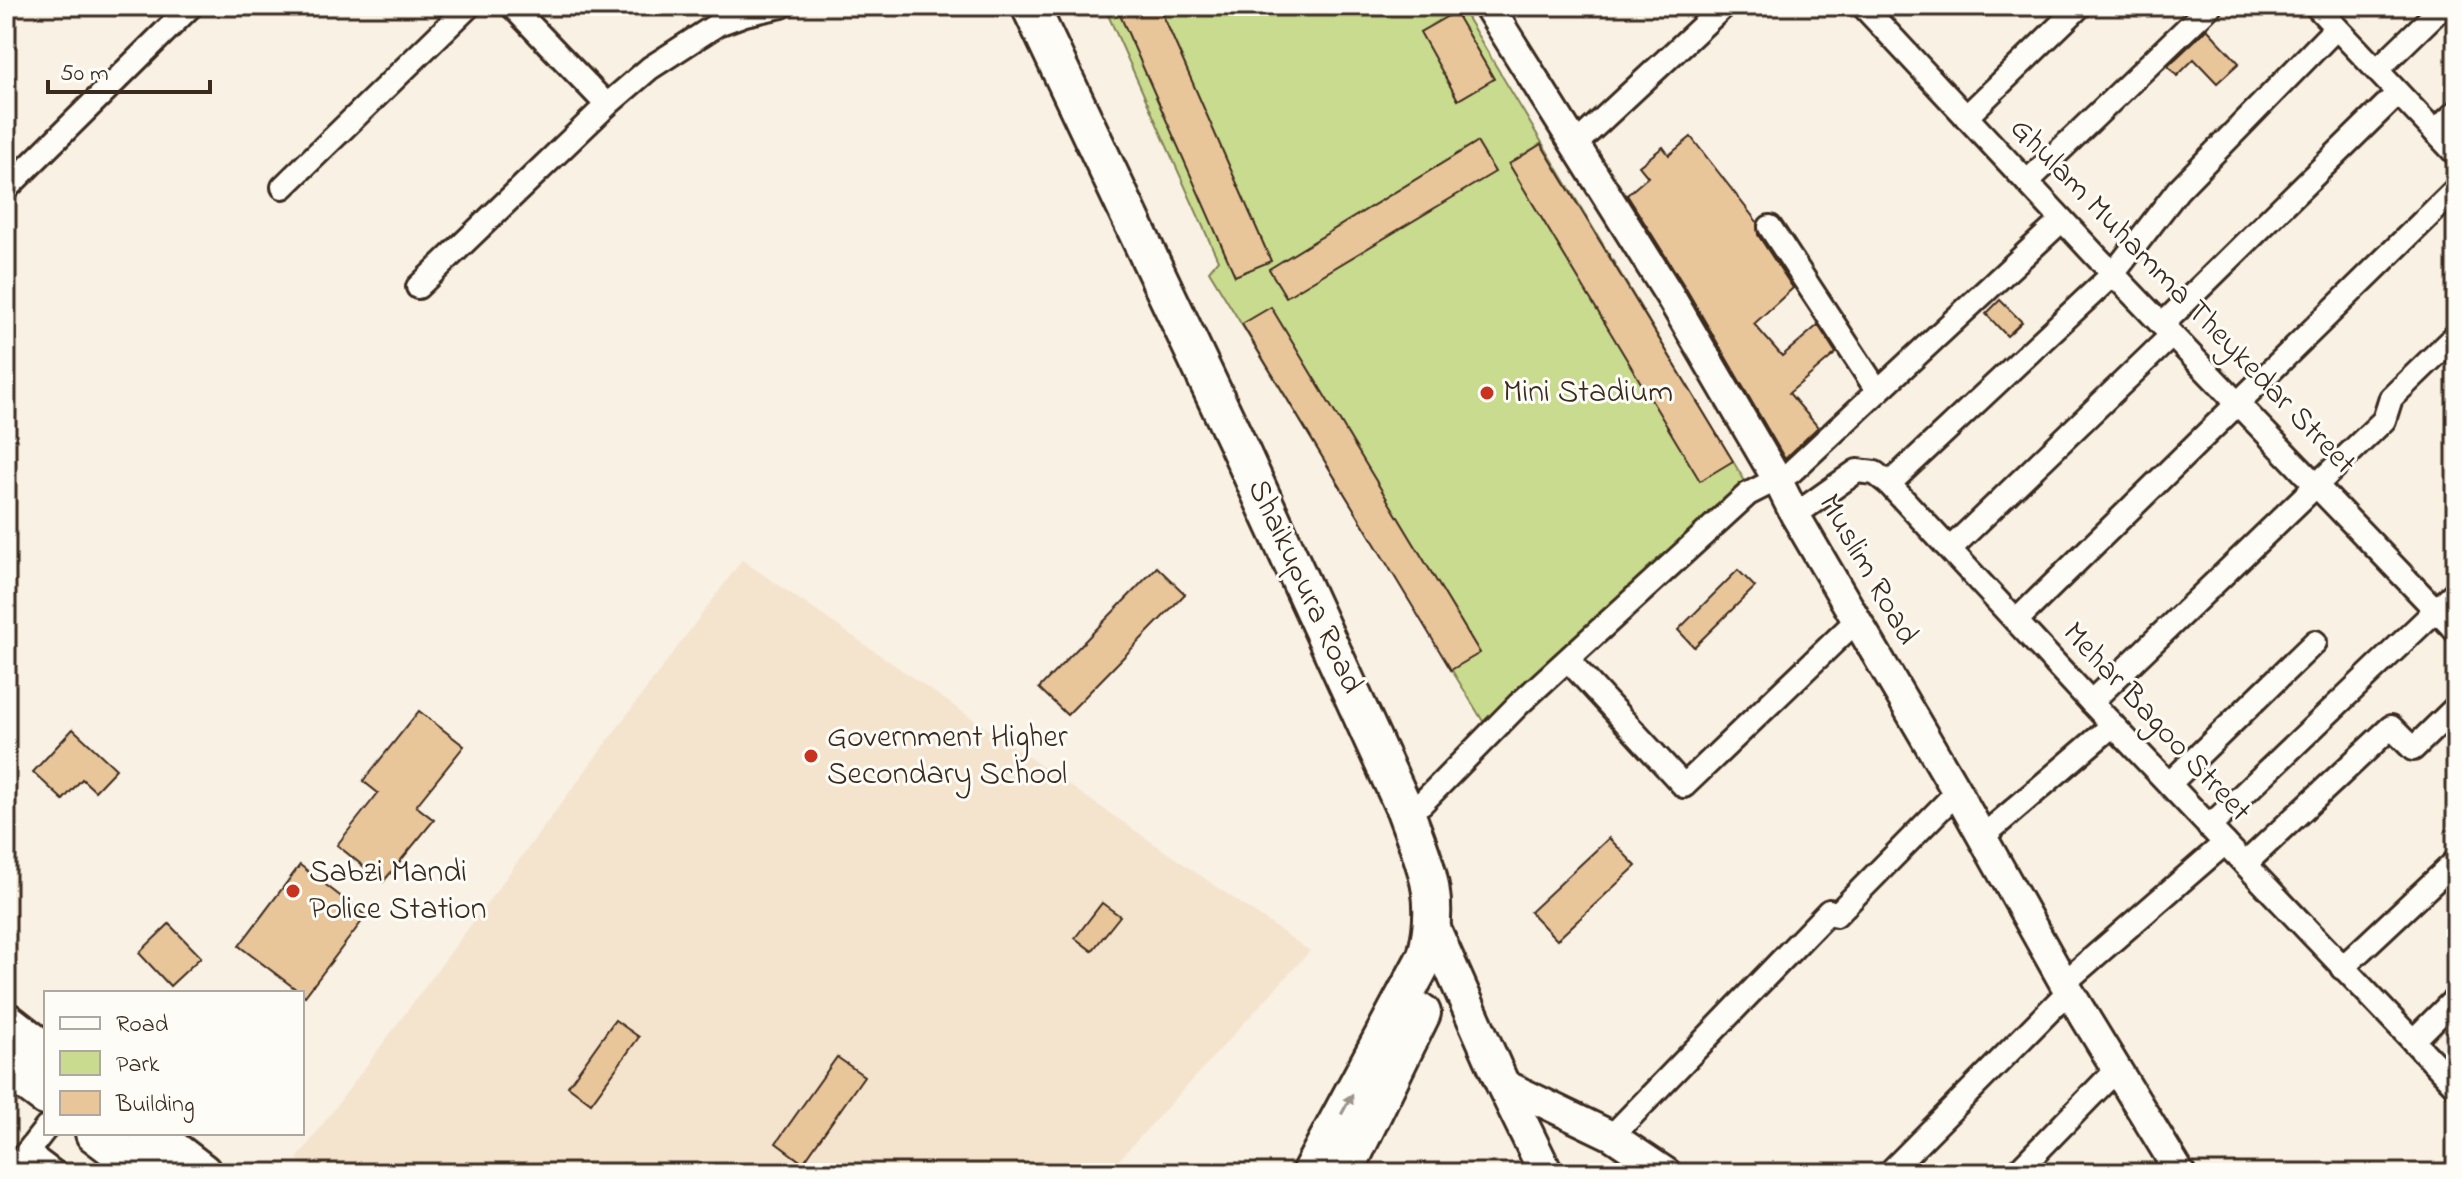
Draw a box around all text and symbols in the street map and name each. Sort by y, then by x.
scale bar [48,44,210,94]
text: 50 m [60,57,109,92]
street label: Ghulam Muhamma Theykedar Street [1998,107,2366,487]
place label: Mini Stadium [1503,370,1673,417]
marker: Mini Stadium [1478,384,1496,402]
street label: Shaikupura Road [1234,472,1374,702]
street label: Muslim Road [1805,486,1929,654]
street label: Mehar Bagoo Street [2050,612,2262,834]
place label: Government Higher Secondary School [827,715,1068,799]
marker: Government Higher Secondary School [802,747,820,765]
place label: Sabzi Mandi Police Station [309,850,486,934]
marker: Sabzi Mandi Police Station [284,882,302,900]
legend [44,991,304,1135]
text: Road [116,1008,169,1043]
text: Park [116,1048,160,1083]
text: Building [115,1088,195,1123]
one-way arrow [1340,1093,1353,1116]

